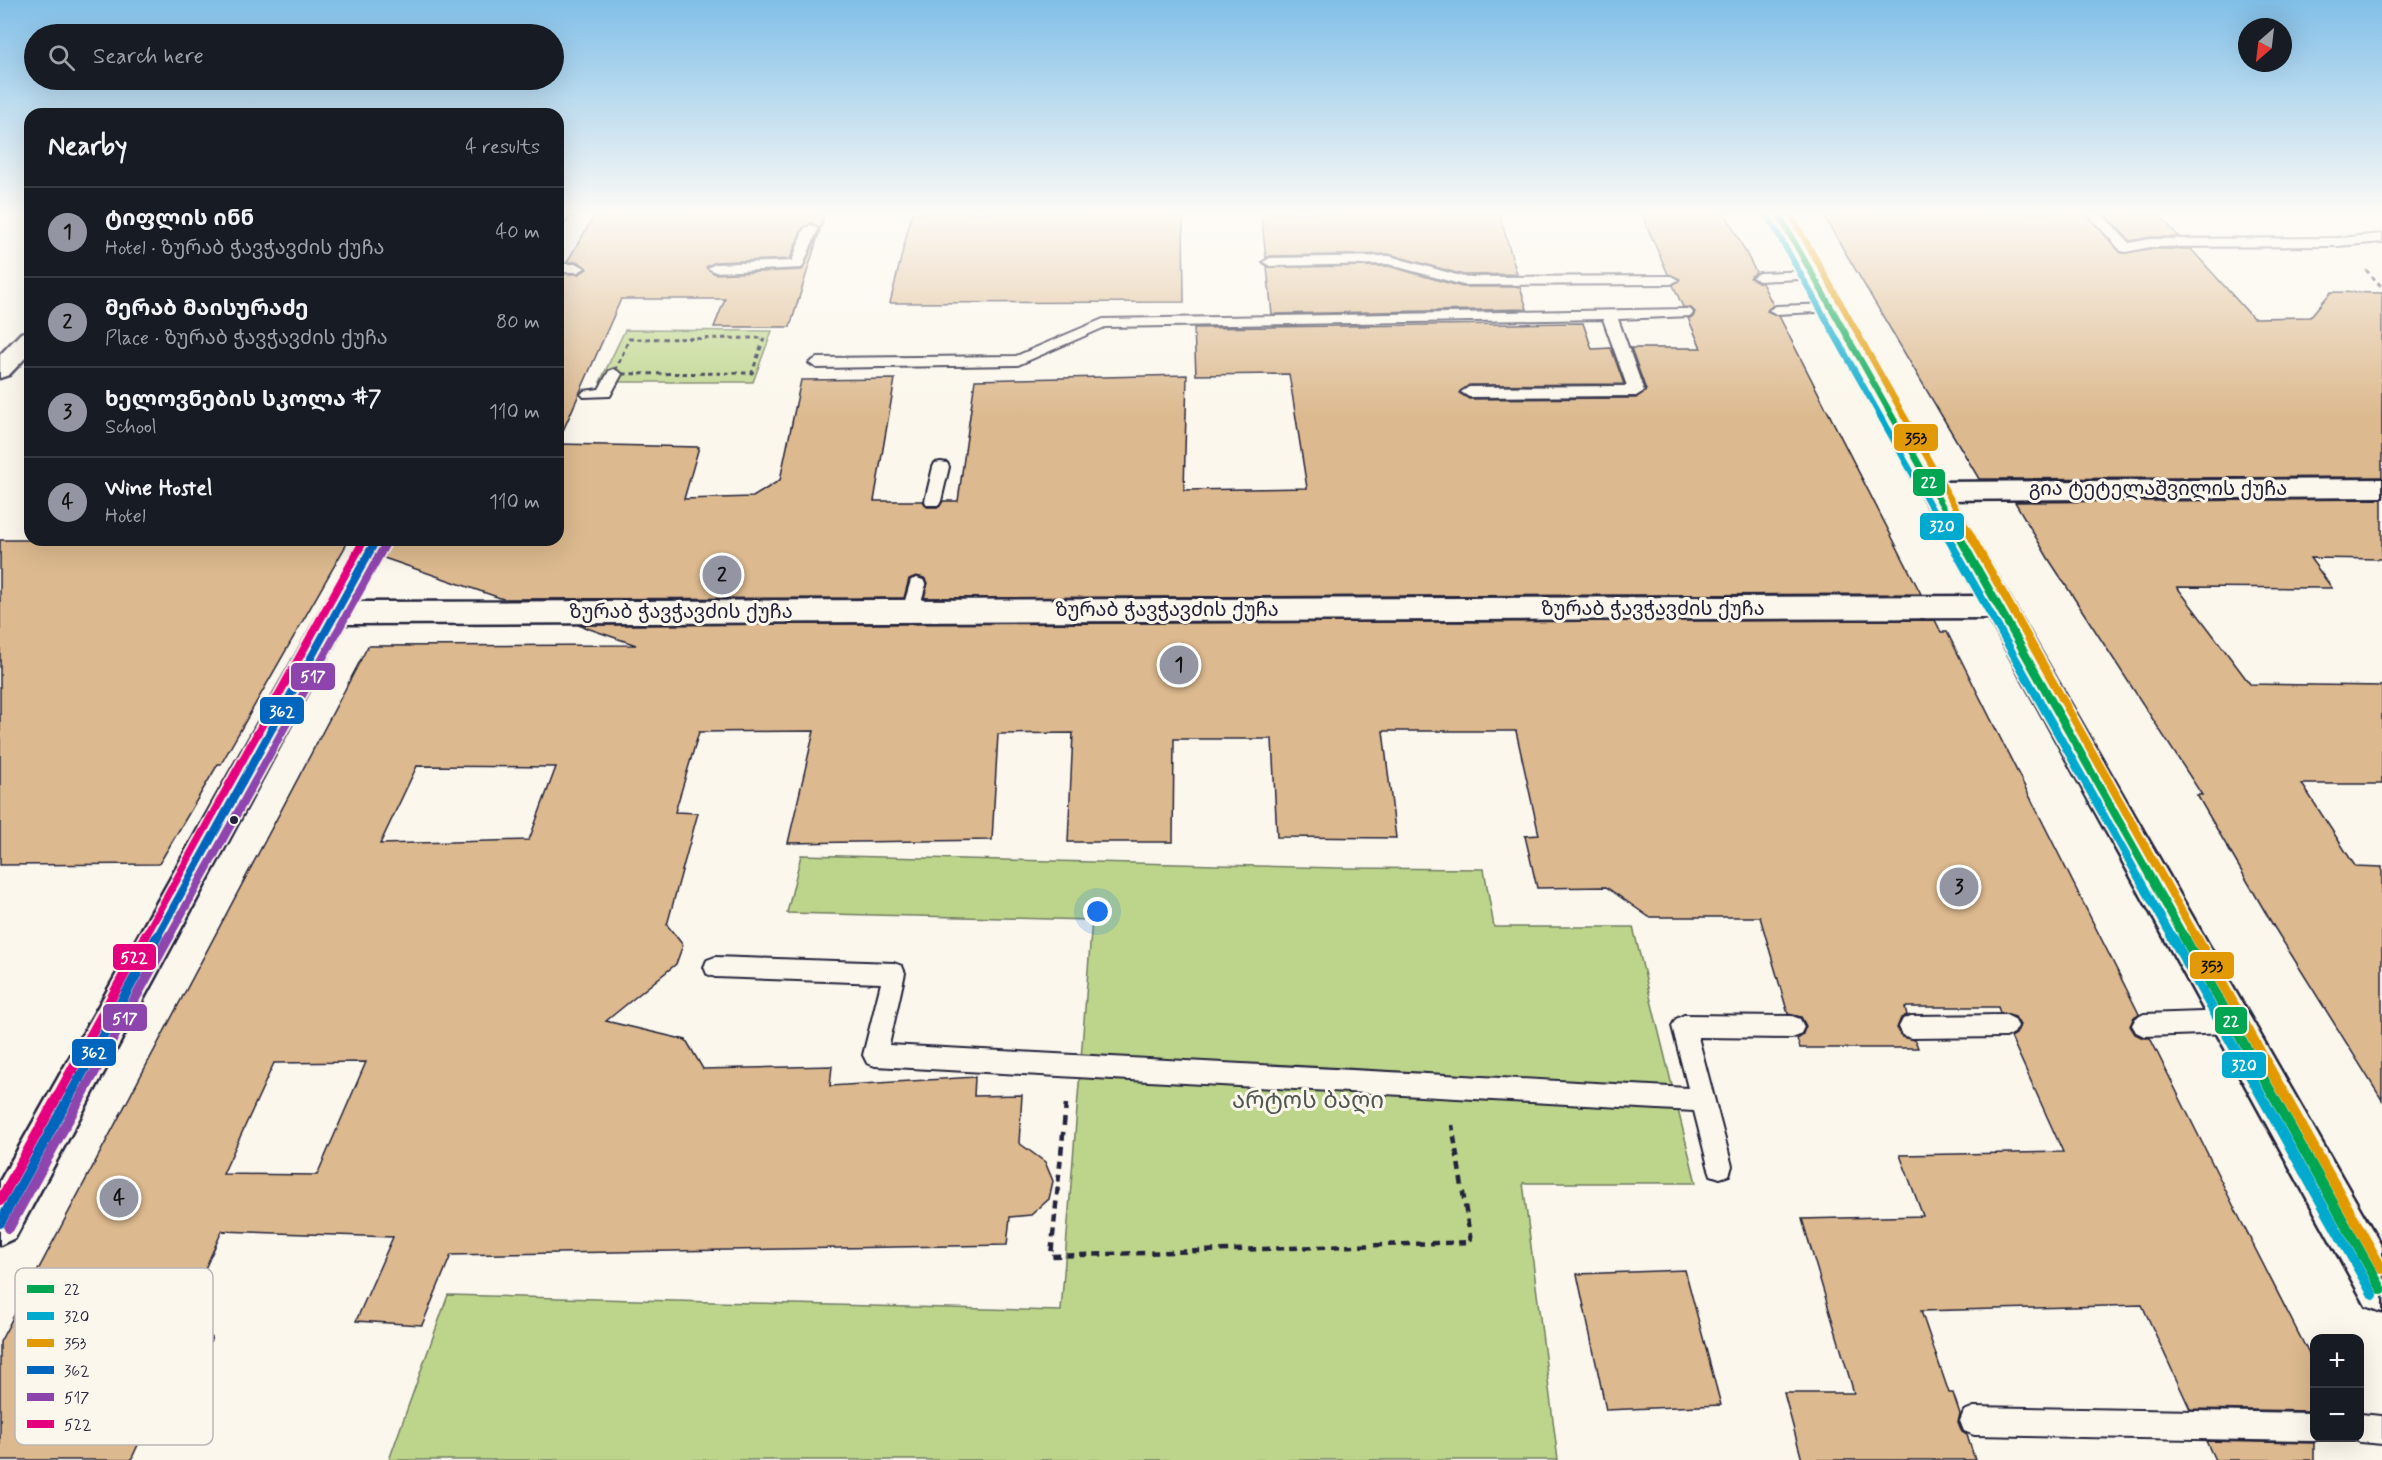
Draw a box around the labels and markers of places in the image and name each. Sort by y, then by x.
pin: 2 [702,552,742,598]
pin: 1 [1160,642,1198,688]
unlabelled marker [228,814,240,826]
pin: 3 [1940,864,1978,910]
pin: 4 [100,1176,138,1220]

